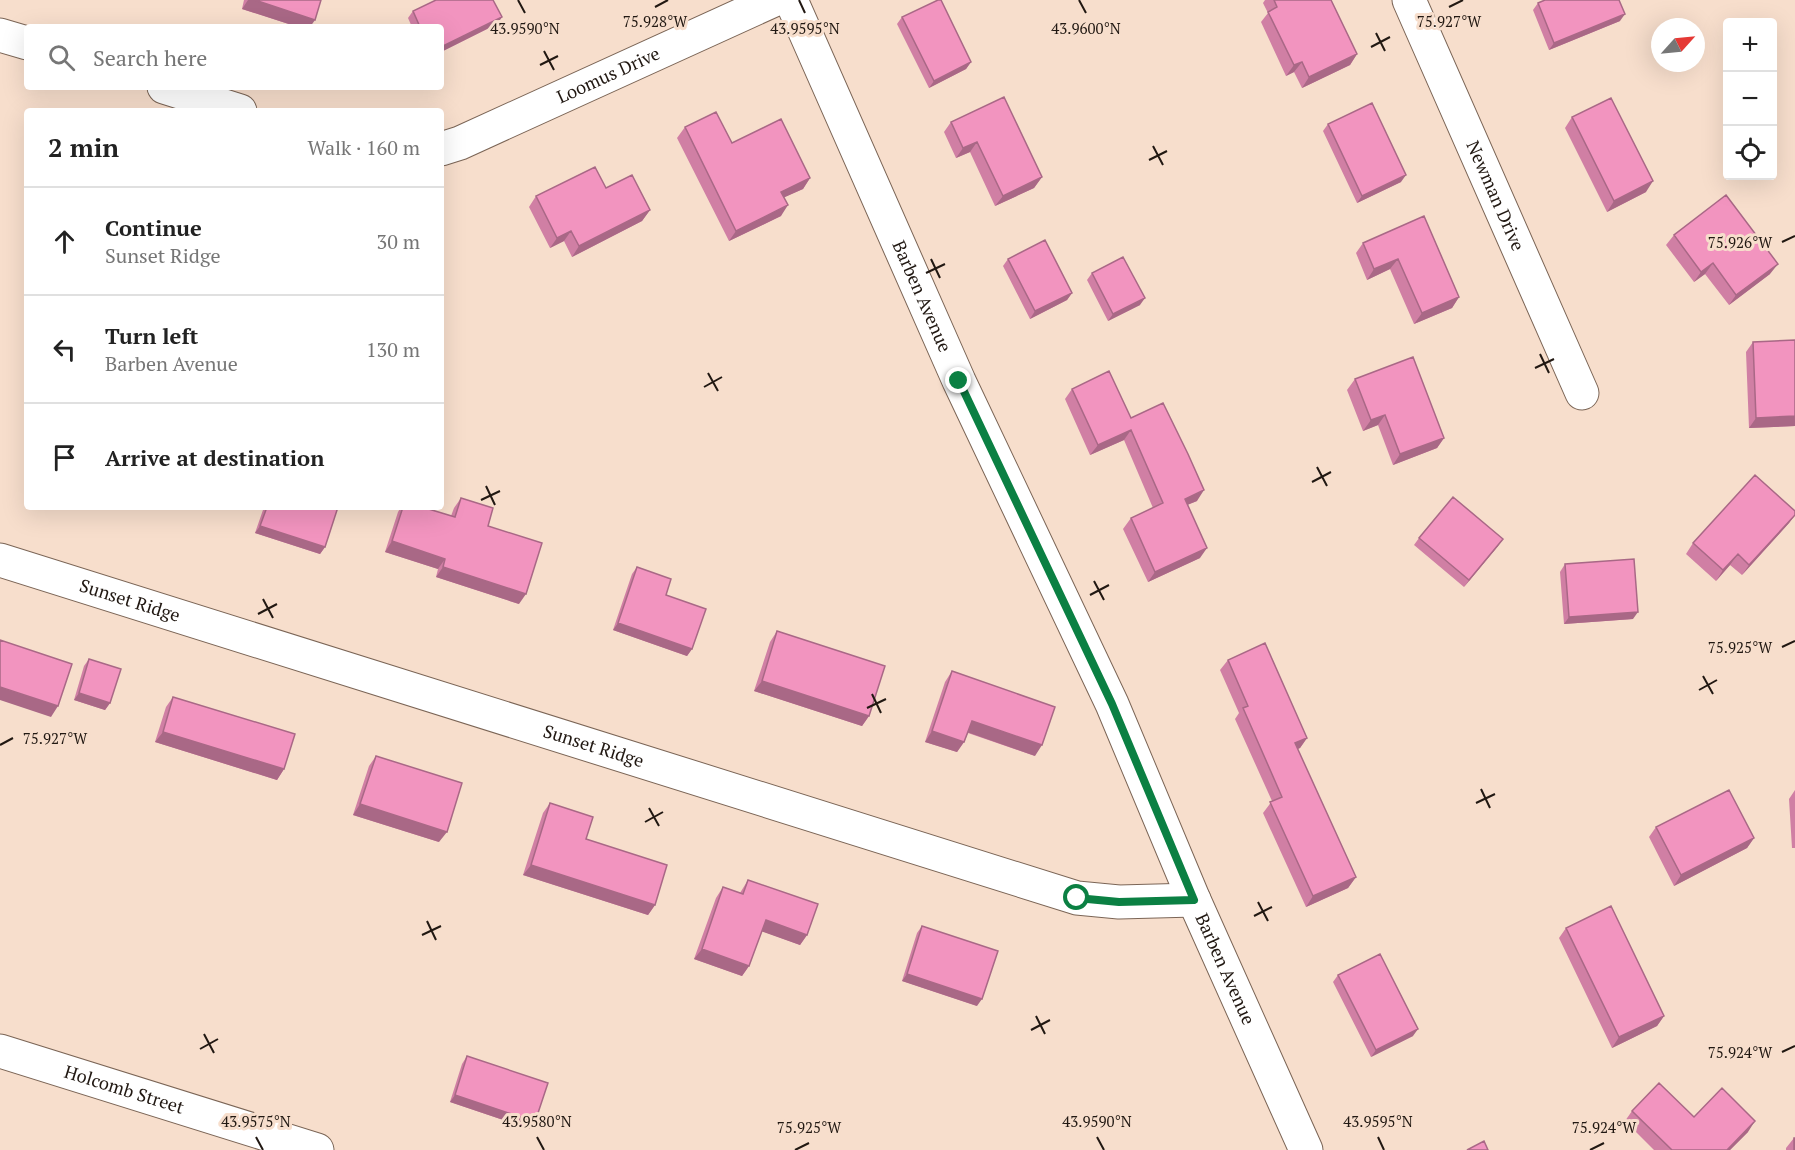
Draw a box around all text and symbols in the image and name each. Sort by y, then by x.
text: 75.928°W [623,11,688,31]
text: 75.927°W [1417,11,1482,31]
text: 43.9590°N [490,18,560,38]
text: 43.9595°N [770,18,840,38]
text: 43.9600°N [1051,18,1121,38]
north arrow [1651,18,1705,72]
map controls [1723,18,1777,180]
button: + [1723,18,1777,72]
search box [24,24,444,90]
icon: search [45,41,78,74]
street label: Loomus Drive [553,41,663,108]
text: Search here [93,43,207,72]
button: − [1723,72,1777,126]
button: locate [1723,126,1777,180]
text: 2 min [48,130,119,164]
text: Walk · 160 m [308,134,420,161]
street label: Newman Drive [1461,137,1531,254]
text: Continue [105,213,202,242]
icon: ahead [48,225,81,258]
text: 30 m [377,228,420,255]
text: 75.926°W [1708,232,1773,252]
street label: Barben Avenue [888,236,958,356]
text: Sunset Ridge [105,242,221,269]
text: Turn left [105,321,198,350]
icon: left [48,333,81,366]
text: 130 m [366,336,420,363]
text: Barben Avenue [105,350,238,377]
route end [945,367,971,393]
icon: arrive [48,441,81,474]
text: Arrive at destination [105,443,324,472]
street label: Sunset Ridge [77,573,183,627]
text: 75.925°W [1708,637,1773,657]
street label: Sunset Ridge [541,718,647,772]
text: 75.927°W [23,728,88,748]
route start [1063,884,1089,910]
street label: Barben Avenue [1190,909,1261,1028]
text: 75.924°W [1708,1042,1773,1062]
street label: Holcomb Street [61,1059,188,1119]
text: 43.9575°N [221,1111,291,1131]
text: 43.9580°N [502,1111,572,1131]
text: 43.9590°N [1062,1111,1132,1131]
text: 43.9595°N [1343,1111,1413,1131]
text: 75.925°W [777,1117,842,1137]
text: 75.924°W [1572,1117,1637,1137]

